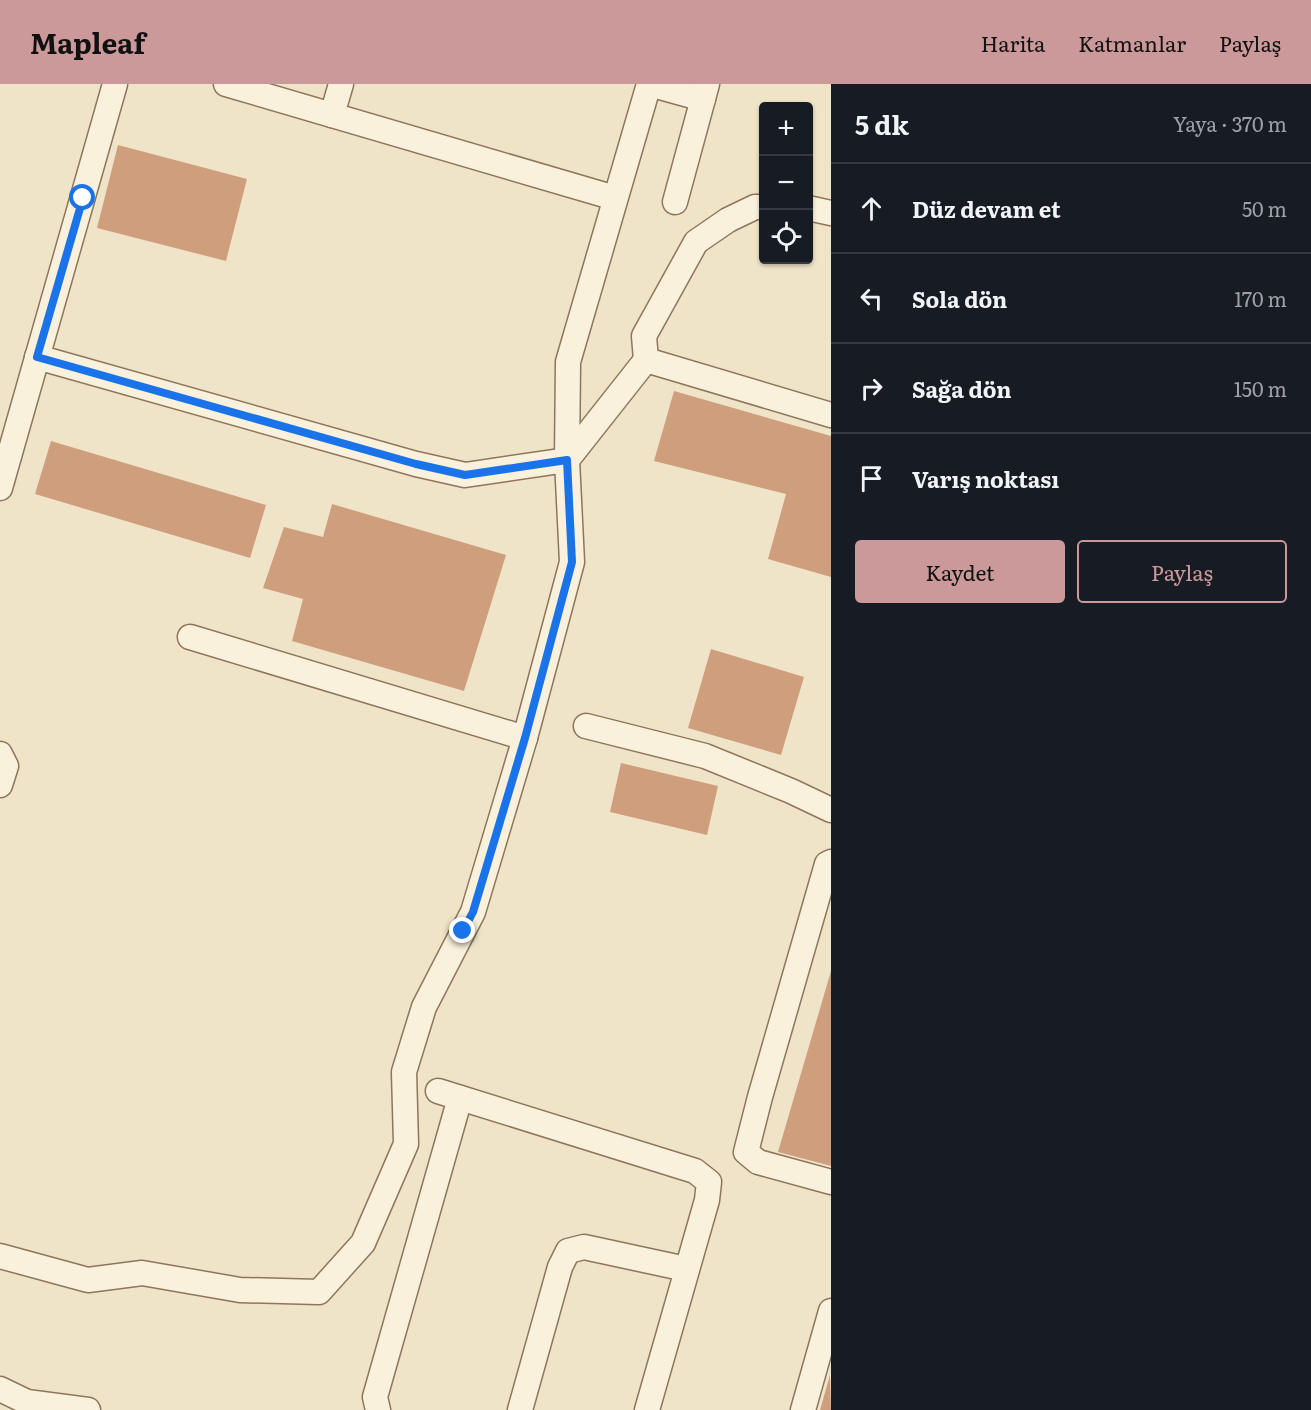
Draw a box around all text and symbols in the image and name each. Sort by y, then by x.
text: Mapleaf [30,21,145,63]
text: Harita [981,27,1045,58]
text: Katmanlar [1078,27,1186,58]
text: Paylaş [1219,27,1281,58]
map controls [759,102,813,264]
button: + [759,102,813,156]
text: 5 dk [855,104,909,143]
text: Yaya · 370 m [1173,108,1287,138]
button: − [759,156,813,210]
route start [69,184,95,210]
icon: ahead [855,192,888,225]
text: Düz devam et [912,192,1061,225]
text: 50 m [1242,193,1287,223]
button: locate [759,210,813,264]
icon: left [855,282,888,315]
text: Sola dön [912,282,1007,315]
text: 170 m [1234,283,1287,313]
icon: right [855,372,888,405]
text: Sağa dön [912,372,1012,405]
text: 150 m [1234,373,1287,403]
icon: arrive [855,462,888,495]
text: Varış noktası [912,462,1059,495]
button: Kaydet [855,540,1065,603]
button: Paylaş [1077,540,1287,603]
route end [449,917,475,943]

